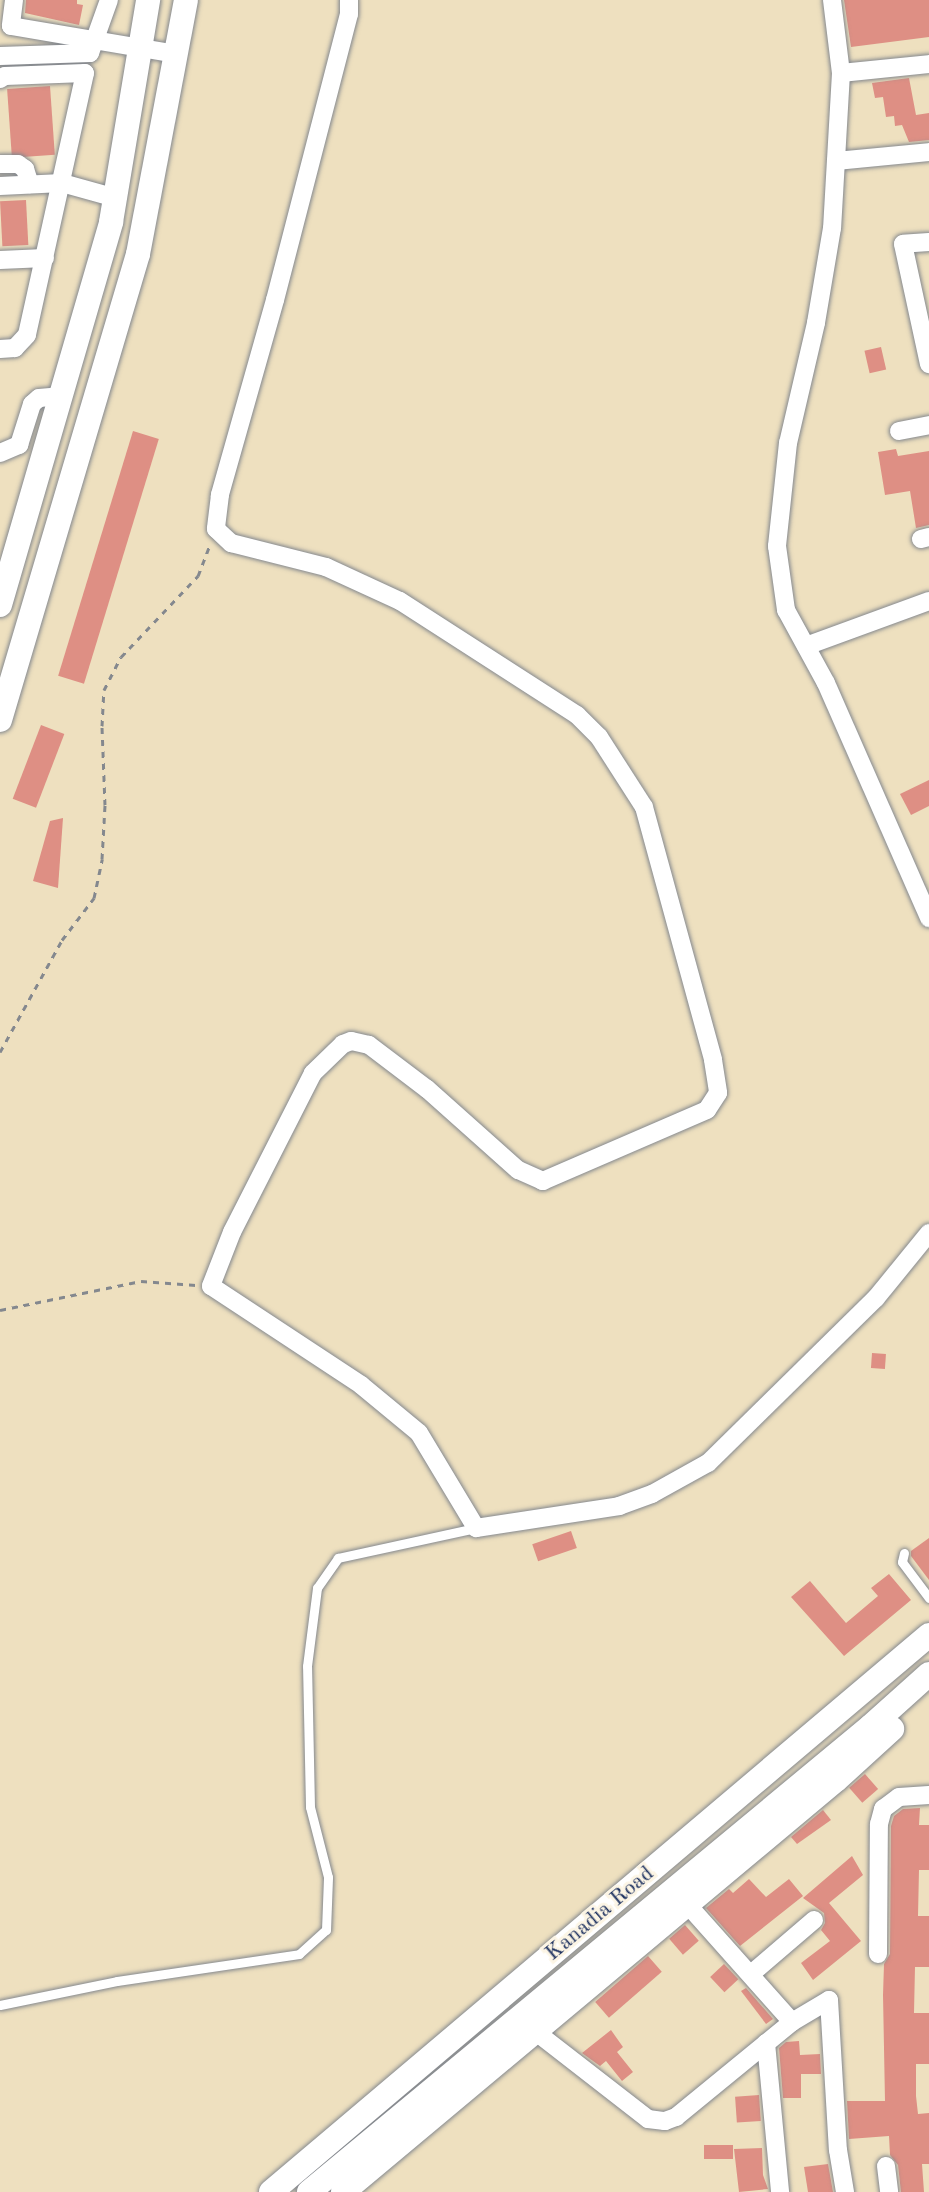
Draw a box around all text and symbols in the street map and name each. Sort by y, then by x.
street label: Kanadia Road [540,1861,660,1967]

